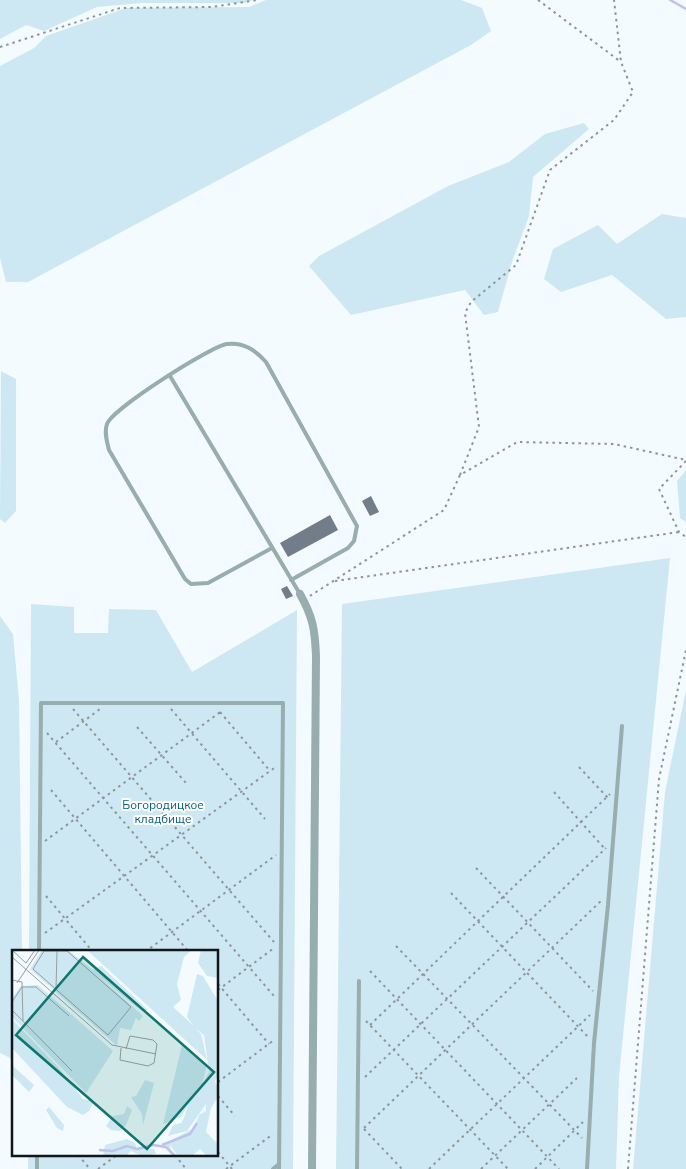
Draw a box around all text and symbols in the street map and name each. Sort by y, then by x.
park label: Богородицкое кладбище [122,797,204,827]
inset map [12,950,219,1156]

